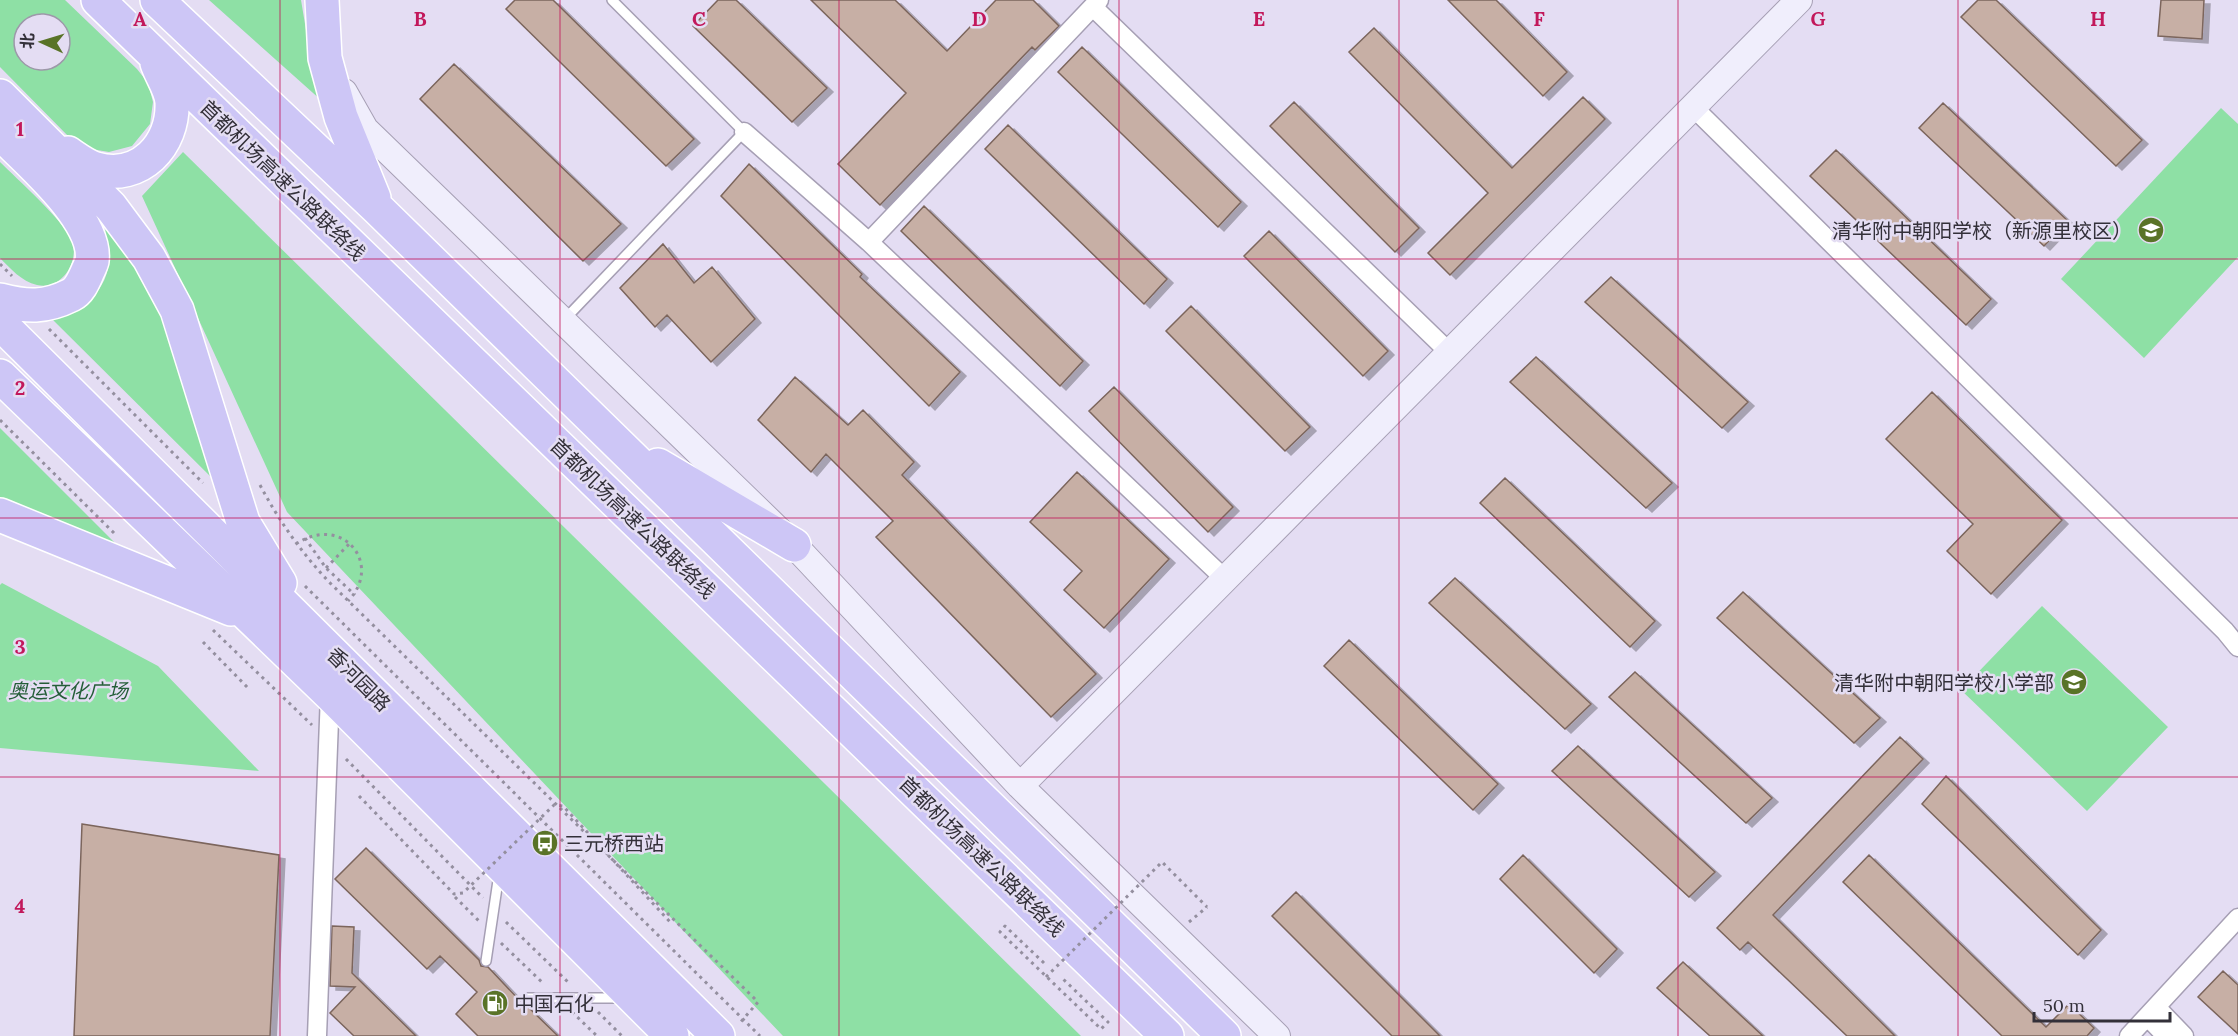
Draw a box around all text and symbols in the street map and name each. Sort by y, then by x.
text: A [133,6,147,31]
text: B [413,6,427,31]
text: C [692,6,706,31]
text: D [971,6,987,31]
text: E [1253,6,1265,31]
text: F [1533,6,1545,31]
text: G [1810,6,1826,31]
text: H [2090,6,2106,31]
north arrow [12,12,72,72]
text: 北 [17,32,38,50]
street label: 首都机场高速公路联络线 [195,95,371,265]
text: 1 [16,116,24,141]
school or university icon: 清华附中朝阳学校（新源里校区） [2136,215,2166,245]
place label: 清华附中朝阳学校（新源里校区） [1832,218,2132,243]
text: 2 [15,375,25,400]
street label: 首都机场高速公路联络线 [545,433,721,603]
text: 3 [14,634,26,659]
street label: 香河园路 [322,642,396,716]
school or university icon: 清华附中朝阳学校小学部 [2059,667,2089,697]
place label: 清华附中朝阳学校小学部 [1834,670,2054,695]
park label: 奥运文化广场 [8,678,130,703]
street label: 首都机场高速公路联络线 [894,771,1070,941]
bus stop icon: 三元桥西站 [530,828,560,858]
place label: 三元桥西站 [564,831,664,856]
text: 4 [15,893,26,918]
scale bar [2034,985,2170,1023]
fuel station icon: 中国石化 [480,988,510,1018]
place label: 中国石化 [514,991,594,1016]
text: 50 m [2043,994,2085,1017]

